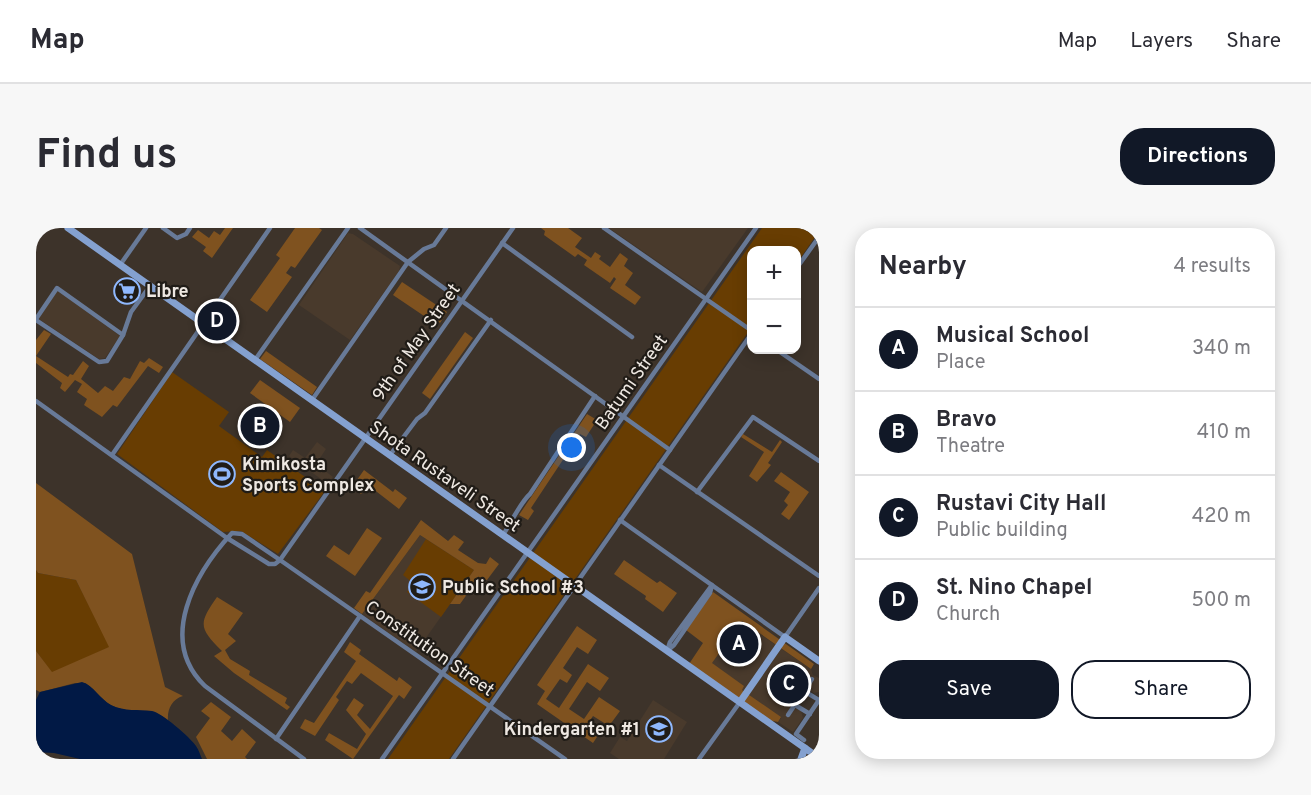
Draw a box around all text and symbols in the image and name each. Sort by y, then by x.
text: Map [30,23,85,59]
text: Map [1058,28,1097,55]
text: Layers [1130,28,1193,55]
text: Share [1226,28,1281,55]
button: Directions [1120,128,1275,185]
text: Find us [36,130,177,183]
map controls [747,246,801,354]
button: + [747,246,801,300]
text: Nearby [879,251,967,284]
text: 4 results [1174,254,1251,280]
supermarket icon: Libre [112,276,142,306]
street label: 9th of May Street [368,280,466,406]
place label: Libre [146,281,189,304]
pin: D [198,298,237,344]
button: − [747,300,801,354]
text: Musical School [936,323,1089,350]
street label: Batumi Street [591,331,674,435]
text: A [891,336,906,362]
text: 340 m [1192,336,1251,362]
text: Place [936,350,986,376]
pin: B [240,404,280,448]
text: Bravo [936,407,997,434]
street label: Shota Rustaveli Street [364,416,524,538]
text: B [892,420,905,446]
text: 410 m [1197,420,1251,446]
your location [557,433,586,462]
text: Theatre [936,434,1005,460]
place label: Kimikosta Sports Complex [242,454,374,498]
sports icon: Kimikosta Sports Complex [207,459,237,489]
text: Rustavi City Hall [936,491,1106,518]
text: C [892,504,905,530]
text: 420 m [1192,504,1251,530]
text: Public building [936,518,1068,544]
school or university icon: Public School #3 [407,572,437,602]
text: St. Nino Chapel [936,575,1092,602]
place label: Public School #3 [442,577,584,600]
text: D [891,588,906,614]
text: 500 m [1191,588,1251,614]
street label: Constitution Street [360,596,498,702]
text: Church [936,602,1000,628]
pin: A [720,622,758,666]
button: Save [879,660,1059,719]
button: Share [1071,660,1251,719]
pin: C [770,662,808,706]
school or university icon: Kindergarten #1 [644,714,674,744]
place label: Kindergarten #1 [504,719,640,742]

